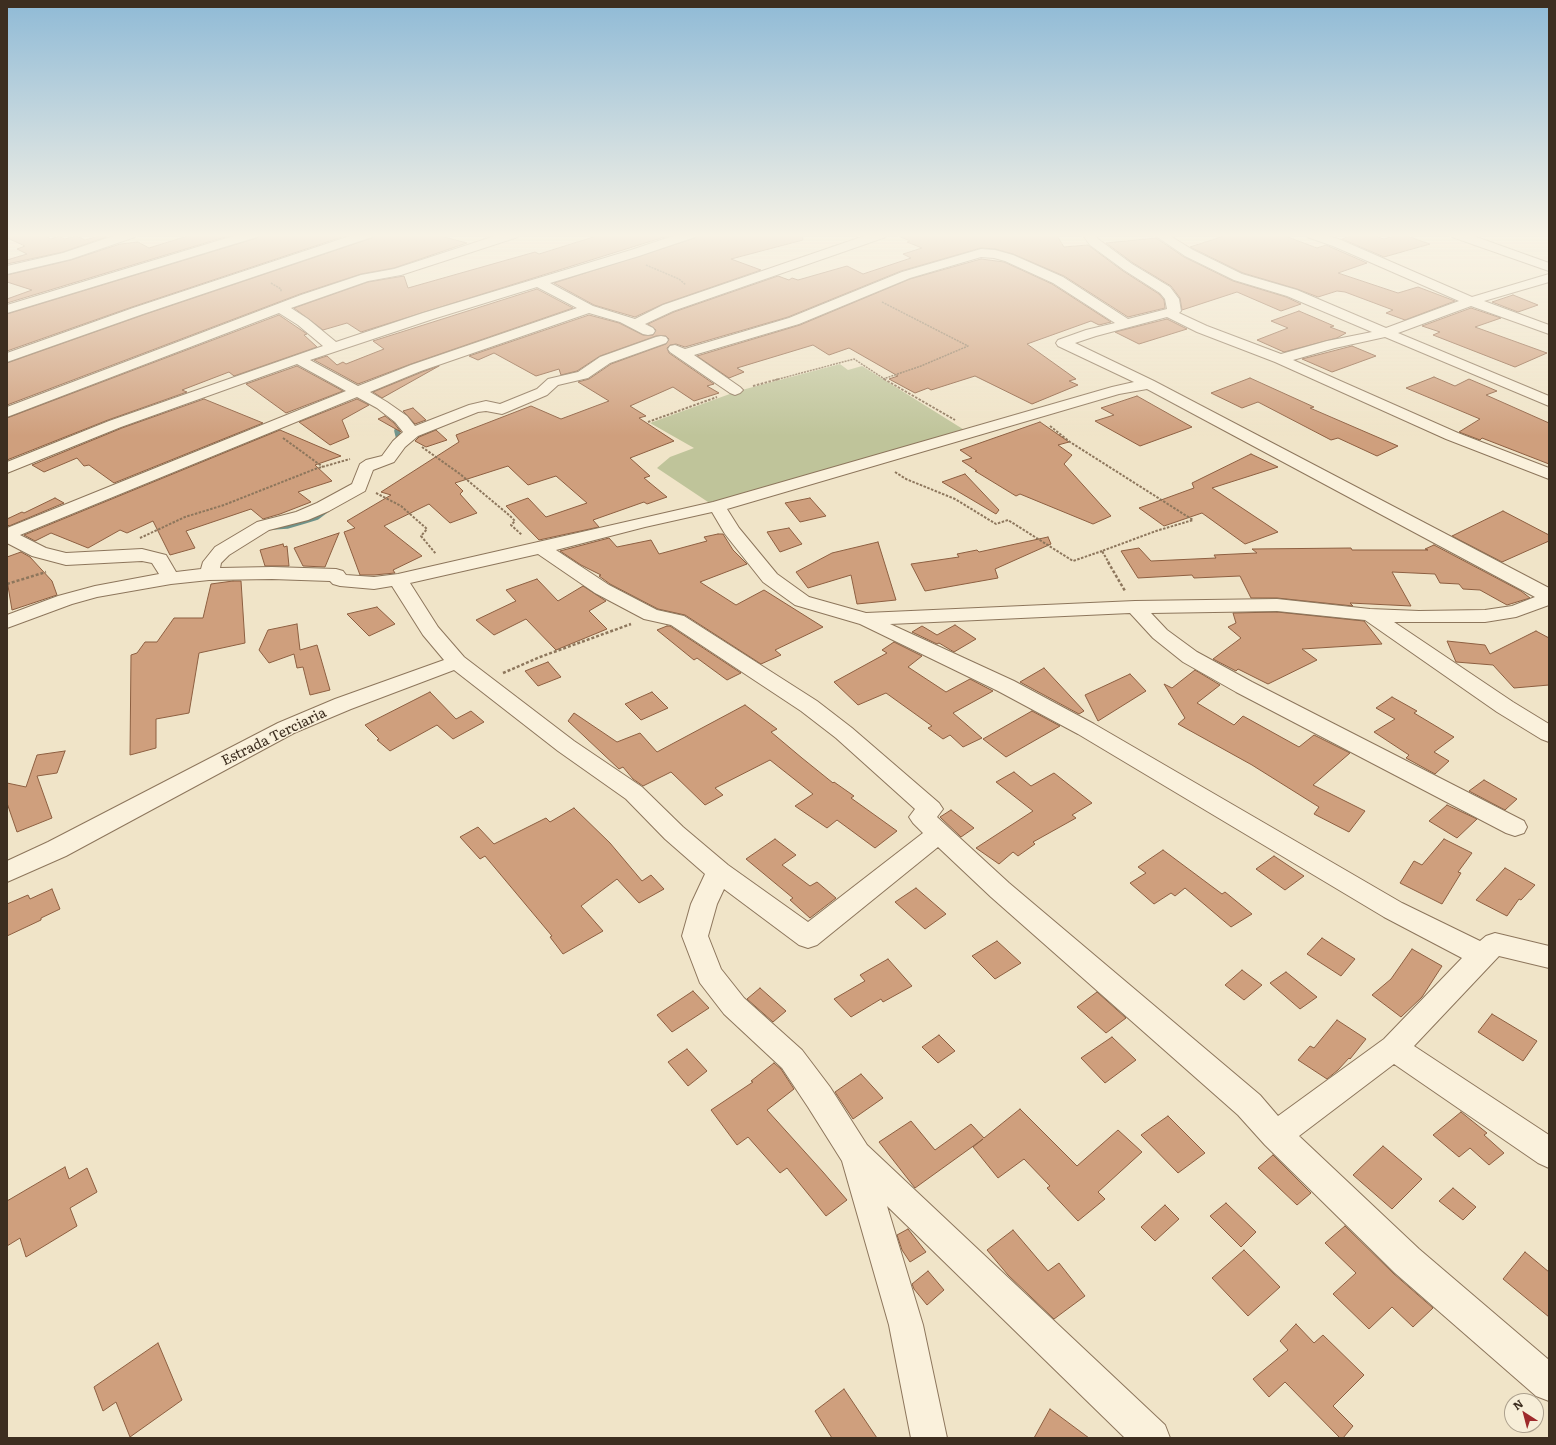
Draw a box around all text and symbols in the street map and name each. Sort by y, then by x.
street label: Estrada Terciaria [219,704,329,770]
north arrow [1504,1393,1544,1433]
text: N [1509,1395,1526,1413]

